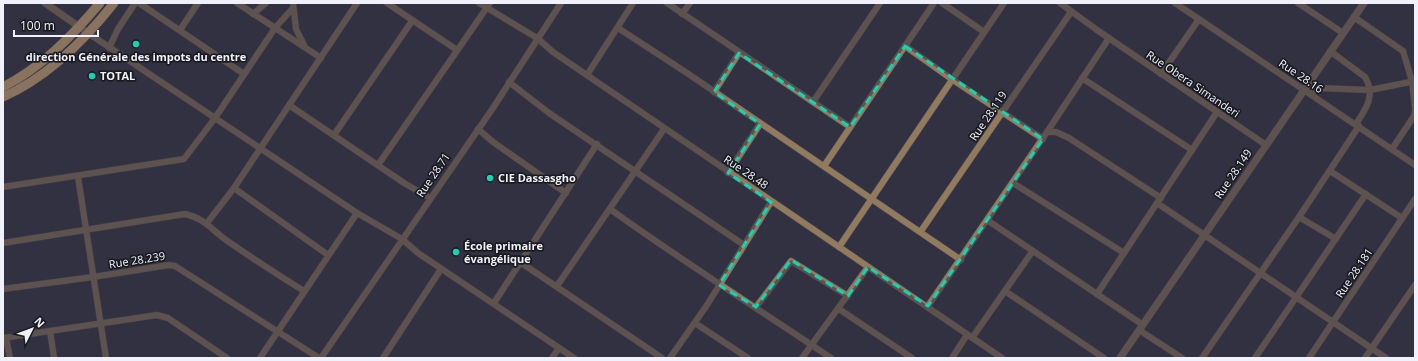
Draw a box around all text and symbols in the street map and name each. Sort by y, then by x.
scale bar [14,12,98,38]
text: 100 m [20,17,55,34]
marker: direction Générale des impots du centre [131,39,141,49]
street label: Rue Obera Simanderi [1144,47,1243,120]
place label: direction Générale des impots du centre [26,49,247,64]
street label: Rue 28.16 [1276,55,1326,96]
place label: TOTAL [100,68,135,83]
marker: TOTAL [87,71,97,81]
street label: Rue 28.119 [965,88,1010,144]
street label: Rue 28.149 [1210,146,1255,202]
street label: Rue 28.71 [412,150,453,200]
street label: Rue 28.48 [721,151,771,192]
place label: CIE Dassasgho [498,170,576,185]
marker: CIE Dassasgho [485,173,495,183]
place label: École primaire évangélique [464,238,543,266]
street label: Rue 28.181 [1331,245,1376,301]
marker: École primaire évangélique [451,247,461,257]
street label: Rue 28.239 [108,248,166,271]
north arrow [12,309,52,349]
text: N [31,314,48,330]

